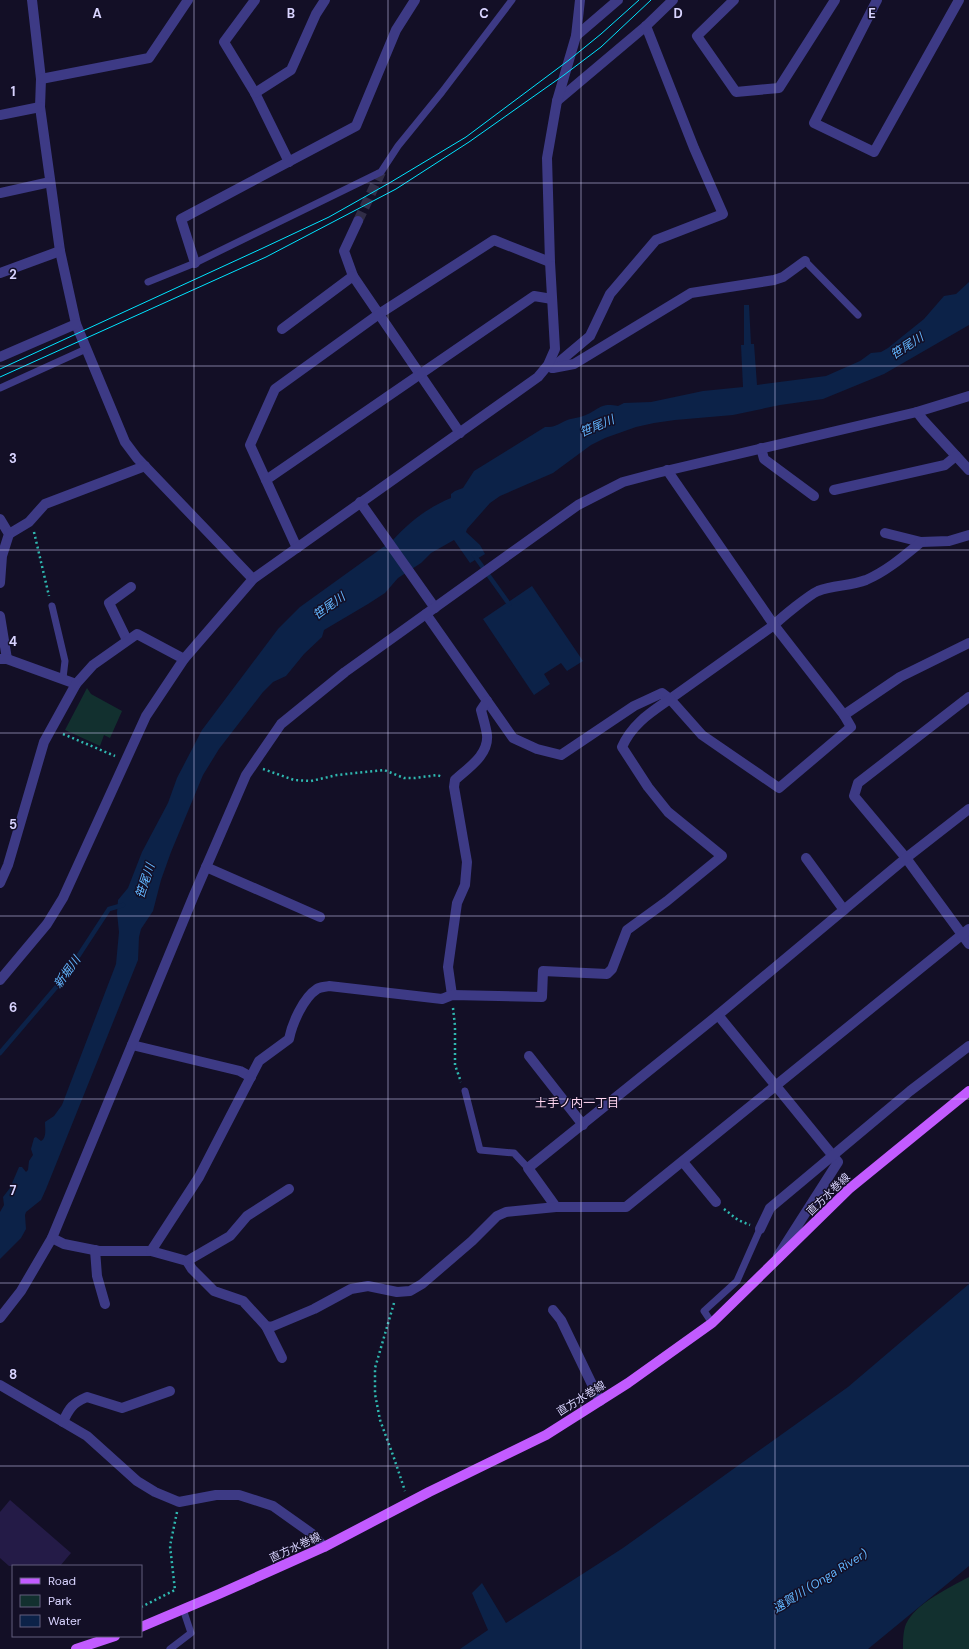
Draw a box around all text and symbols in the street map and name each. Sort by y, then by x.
text: A [92,5,102,22]
text: B [287,5,295,22]
text: C [479,5,489,22]
text: D [673,5,683,22]
text: E [868,5,876,22]
text: 1 [11,83,15,100]
text: 2 [9,266,17,283]
water label: 笹尾川 [888,328,928,363]
water label: 笹尾川 [577,411,619,440]
text: 3 [9,450,17,467]
water label: 笹尾川 [310,588,350,623]
text: 4 [9,633,17,650]
text: 5 [9,816,17,833]
water label: 笹尾川 [132,860,159,901]
water label: 新堀川 [50,951,85,991]
text: 6 [9,999,17,1016]
district label: 土手ノ内一丁目 [535,1095,619,1111]
street label: 直方水巻線 [803,1170,853,1218]
text: 7 [10,1182,17,1199]
text: 8 [9,1366,17,1383]
street label: 直方水巻線 [554,1377,608,1419]
street label: 直方水巻線 [267,1529,323,1565]
water label: 遠賀川 (Onga River) [770,1545,871,1617]
legend [12,1565,142,1637]
text: Road [48,1573,76,1589]
text: Park [48,1593,72,1609]
text: Water [48,1613,82,1629]

